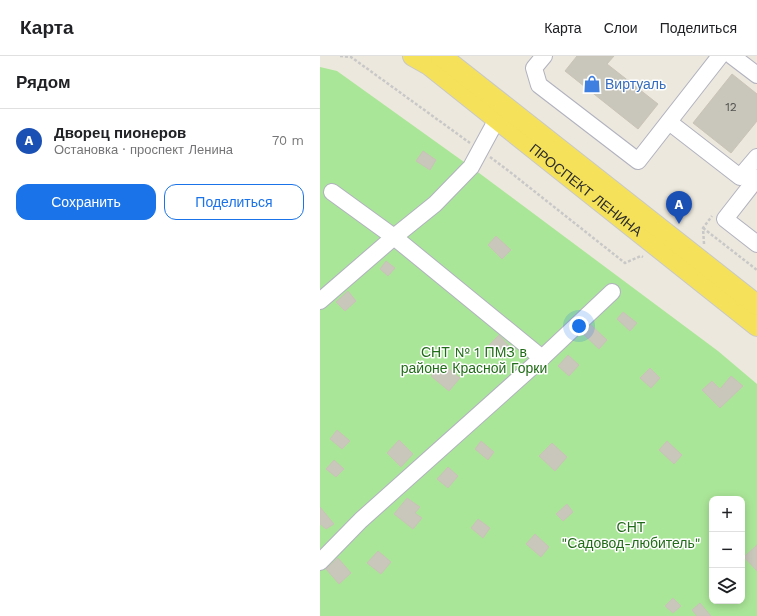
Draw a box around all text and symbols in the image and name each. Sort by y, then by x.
text: Карта [20,16,74,39]
text: Карта [544,20,582,36]
text: Слои [604,20,638,36]
text: Поделиться [660,20,737,36]
text: Рядом [16,72,71,92]
shop icon: Виртуаль [582,74,602,94]
place label: Виртуаль [605,76,666,92]
house number: 12 [725,100,737,114]
text: Дворец пионеров [54,124,186,142]
text: A [25,133,33,148]
text: 70 m [272,133,304,148]
street label: ПРОСПЕКТ ЛЕНИНА [527,140,646,240]
text: Остановка · проспект Ленина [54,142,233,157]
button: Сохранить [16,184,156,220]
button: Поделиться [164,184,304,220]
pin: A [666,191,692,224]
your location [569,316,589,336]
park label: СНТ № 1 ПМЗ в районе Красной Горки [401,344,547,376]
map controls [709,496,745,604]
button: + [709,496,745,532]
park label: СНТ "Садовод-любитель" [562,519,700,551]
button: − [709,532,745,568]
button: layers [709,568,745,604]

